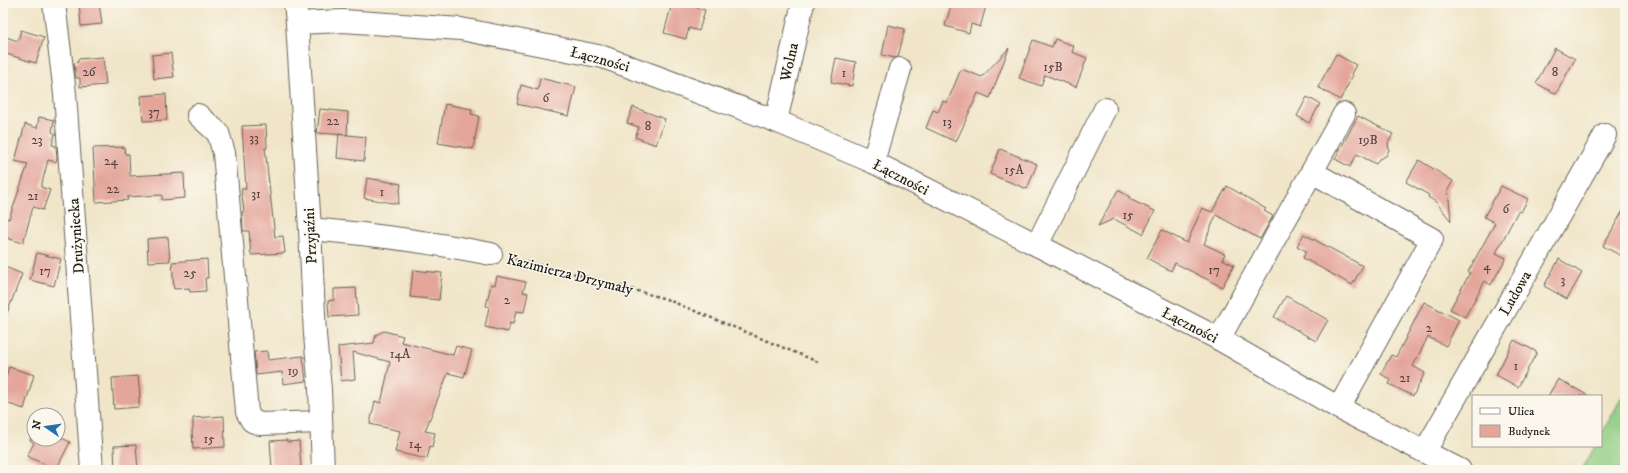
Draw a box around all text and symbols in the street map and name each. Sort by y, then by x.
street label: Wolna [776,40,803,84]
street label: Łączności [568,42,632,77]
house number: 15B [1043,59,1063,75]
house number: 26 [82,64,97,80]
house number: 8 [1552,64,1558,80]
house number: 1 [842,65,847,81]
house number: 6 [543,90,551,106]
house number: 37 [148,104,160,120]
house number: 22 [327,113,340,129]
house number: 13 [942,114,952,130]
house number: 8 [645,118,651,134]
house number: 33 [249,130,259,146]
house number: 23 [31,132,43,148]
house number: 19B [1358,132,1378,148]
house number: 24 [104,153,118,169]
street label: Łączności [869,155,932,200]
house number: 15A [1004,162,1024,178]
house number: 22 [107,181,120,197]
house number: 1 [380,184,385,200]
house number: 31 [251,186,261,202]
house number: 21 [27,188,39,204]
street label: Drużyniecka [64,197,89,274]
house number: 6 [1503,201,1511,217]
street label: Przyjaźni [300,207,321,264]
house number: 15 [1122,207,1134,223]
street label: Kazimierza Drzymały [505,250,636,300]
house number: 4 [1483,258,1491,274]
house number: 17 [1208,262,1220,278]
house number: 17 [39,263,51,279]
house number: 25 [184,265,197,281]
street label: Ludowa [1495,267,1536,319]
house number: 3 [1561,272,1566,288]
house number: 2 [504,292,511,308]
street label: Łączności [1158,303,1221,348]
house number: 2 [1426,320,1433,336]
house number: 14A [390,346,411,362]
house number: 1 [1514,358,1519,374]
house number: 19 [287,363,299,379]
house number: 21 [1399,370,1411,386]
legend [1472,395,1602,447]
text: Ulica [1508,404,1535,419]
north arrow [26,407,66,447]
text: N [29,419,45,431]
text: Budynek [1508,424,1550,439]
house number: 15 [203,431,215,447]
house number: 14 [409,436,422,452]

